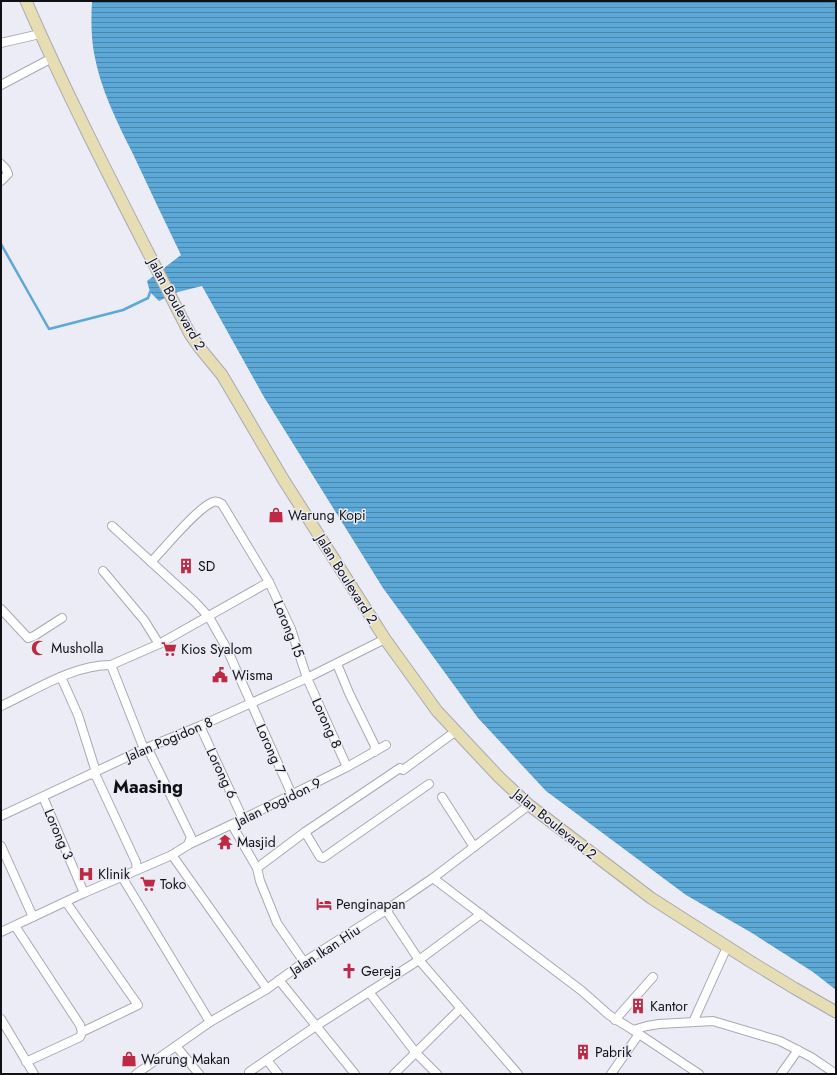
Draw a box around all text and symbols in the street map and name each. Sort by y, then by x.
street label: Jalan Boulevard 2 [142,253,211,354]
place label: Warung Kopi [288,505,366,525]
shop icon: Warung Kopi [267,506,285,524]
street label: Jalan Boulevard 2 [310,529,383,628]
place label: SD [198,556,215,576]
building icon: SD [177,557,195,575]
street label: Lorong 15 [269,597,310,661]
place label: Musholla [51,638,104,658]
mosque icon: Musholla [30,639,48,657]
place label: Kios Syalom [181,639,252,659]
supermarket icon: Kios Syalom [160,640,178,658]
place label: Wisma [232,665,273,685]
public building icon: Wisma [211,666,229,684]
street label: Lorong 8 [307,695,347,751]
street label: Jalan Pogidon 8 [120,712,216,767]
street label: Lorong 7 [251,721,291,778]
street label: Lorong 6 [202,744,242,802]
street label: Jalan Pogidon 9 [230,773,324,832]
district label: Maasing [113,774,183,800]
street label: Jalan Boulevard 2 [507,783,601,864]
street label: Lorong 3 [39,806,79,863]
place label: Masjid [237,832,276,852]
temple icon: Masjid [216,833,234,851]
place label: Klinik [98,864,131,884]
hospital icon: Klinik [77,865,95,883]
place label: Toko [160,874,187,894]
supermarket icon: Toko [139,875,157,893]
place label: Penginapan [336,894,406,914]
hotel icon: Penginapan [315,895,333,913]
street label: Jalan Ikan Hiu [284,920,364,981]
place label: Gereja [361,961,401,981]
church icon: Gereja [340,962,358,980]
place label: Kantor [650,996,688,1016]
building icon: Kantor [629,997,647,1015]
place label: Pabrik [595,1042,632,1062]
building icon: Pabrik [574,1043,592,1061]
place label: Warung Makan [141,1049,230,1069]
shop icon: Warung Makan [120,1050,138,1068]

